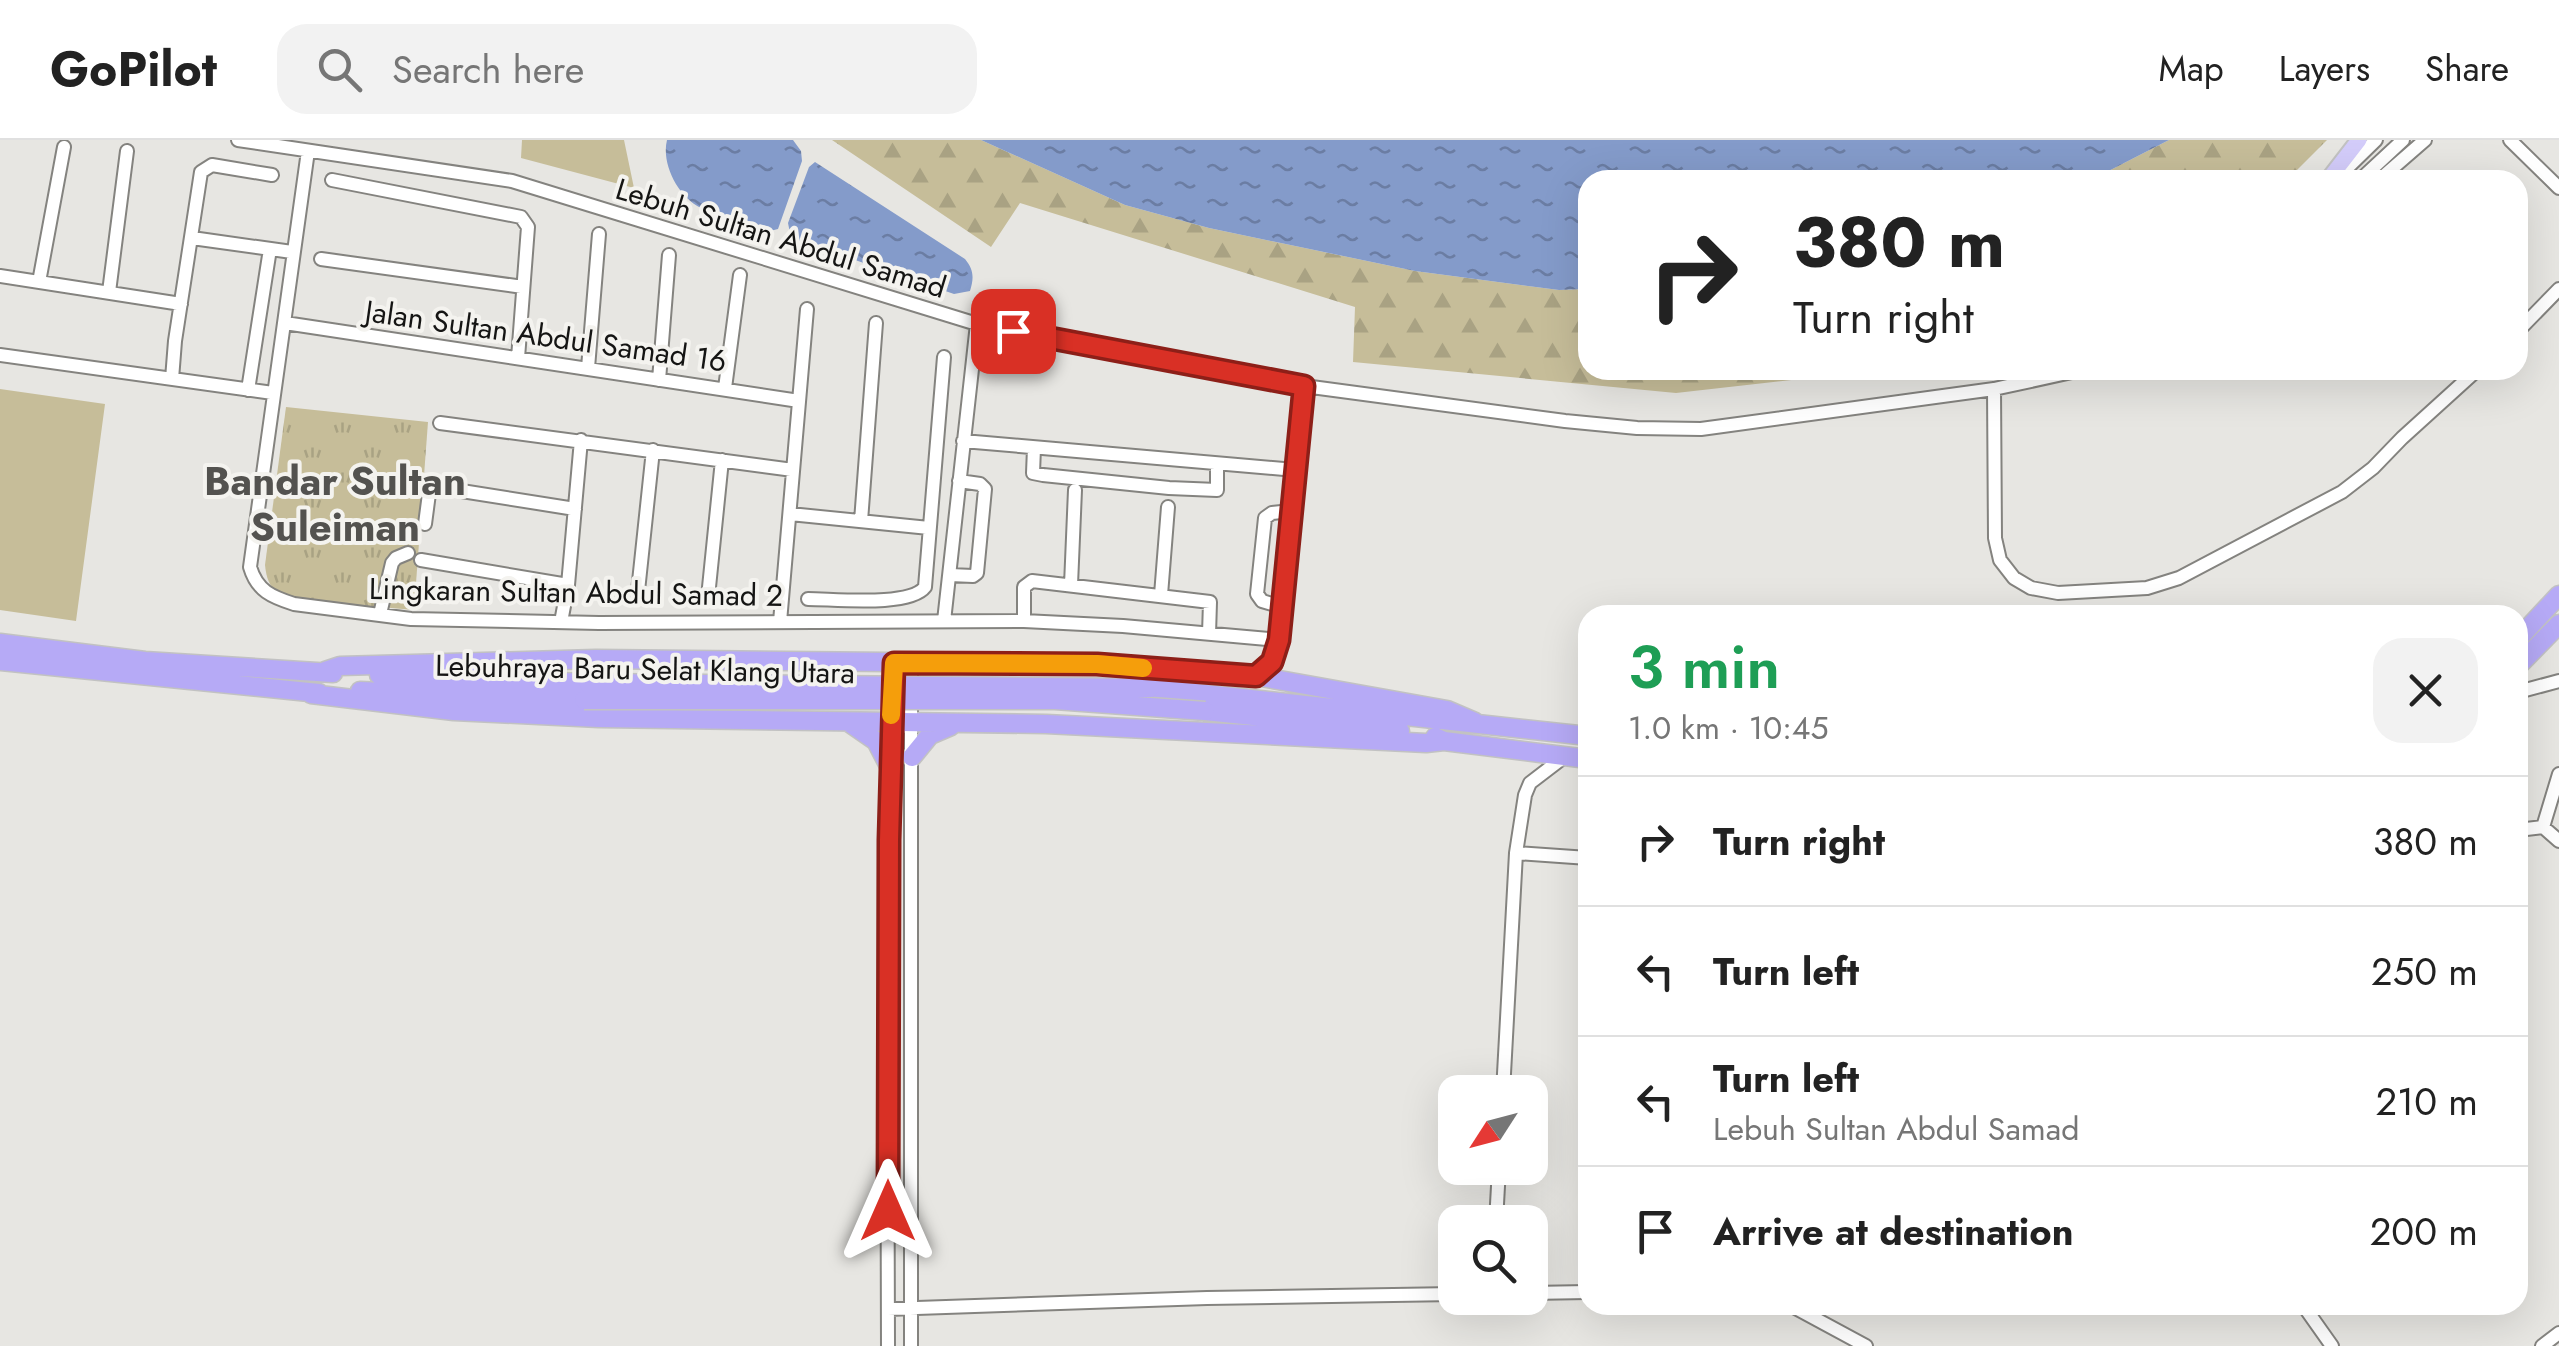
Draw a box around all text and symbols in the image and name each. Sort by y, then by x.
search box [277,24,977,114]
text: GoPilot [50,35,217,104]
icon: search [312,42,367,97]
text: Search here [392,42,584,97]
text: Map [2159,44,2224,94]
text: Layers [2279,44,2370,94]
text: Share [2425,44,2509,94]
street label: Lebuh Sultan Abdul Samad [610,167,952,309]
text: 380 m [1793,192,2005,293]
icon: right [1628,210,1758,340]
text: Turn right [1793,285,1974,350]
street label: Jalan Sultan Abdul Samad 16 [359,289,729,383]
pin [971,289,1056,374]
icon: arrive [986,304,1041,359]
district label: Bandar Sultan Suleiman [204,452,466,556]
street label: Lingkaran Sultan Abdul Samad 2 [369,567,783,617]
text: 3 min [1628,624,1780,711]
button: close [2373,638,2478,743]
street label: Lebuhraya Baru Selat Klang Utara [435,644,855,694]
text: 1.0 km · 10:45 [1628,705,1829,751]
icon: right [1628,814,1683,869]
text: Turn right [1713,814,1885,869]
text: 380 m [2373,814,2478,869]
icon: left [1628,944,1683,999]
text: Turn left [1713,944,1859,999]
text: 250 m [2371,944,2478,999]
text: Turn left [1713,1051,1859,1106]
icon: left [1628,1074,1683,1129]
text: 210 m [2375,1074,2478,1129]
north arrow [1438,1075,1548,1185]
map controls [1438,1075,1548,1315]
text: Lebuh Sultan Abdul Samad [1713,1106,2079,1152]
position arrow [836,1159,940,1263]
icon: arrive [1628,1204,1683,1259]
text: Arrive at destination [1713,1204,2074,1259]
text: 200 m [2370,1204,2478,1259]
button: search [1438,1205,1548,1315]

